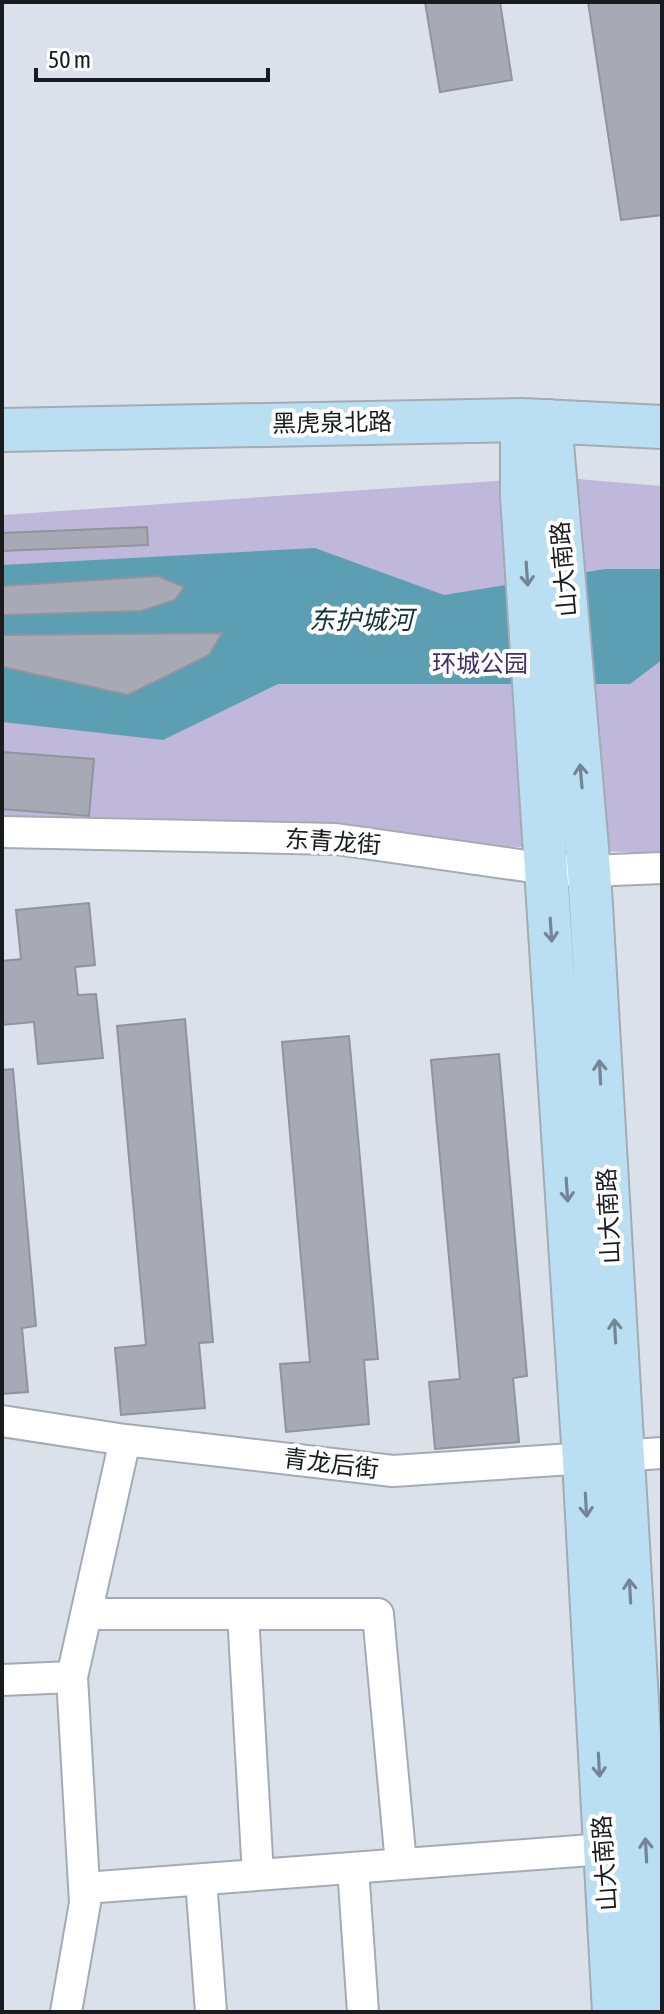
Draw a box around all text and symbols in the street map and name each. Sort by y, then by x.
scale bar [36,32,268,82]
text: 50 m [48,46,91,73]
street label: 黑虎泉北路 [272,408,392,437]
street label: 山大南路 [546,520,581,618]
one-way arrow [520,560,535,587]
water label: 东护城河 [309,605,418,635]
park label: 环城公园 [432,650,528,677]
one-way arrow [573,763,588,790]
street label: 东青龙街 [284,825,382,858]
one-way arrow [544,916,559,943]
one-way arrow [592,1059,607,1086]
street label: 山大南路 [593,1167,624,1265]
one-way arrow [560,1176,575,1203]
one-way arrow [607,1318,622,1345]
street label: 青龙后街 [282,1444,380,1483]
one-way arrow [579,1491,594,1518]
one-way arrow [623,1578,638,1605]
one-way arrow [592,1751,607,1778]
street label: 山大南路 [588,1814,621,1912]
one-way arrow [638,1837,653,1864]

